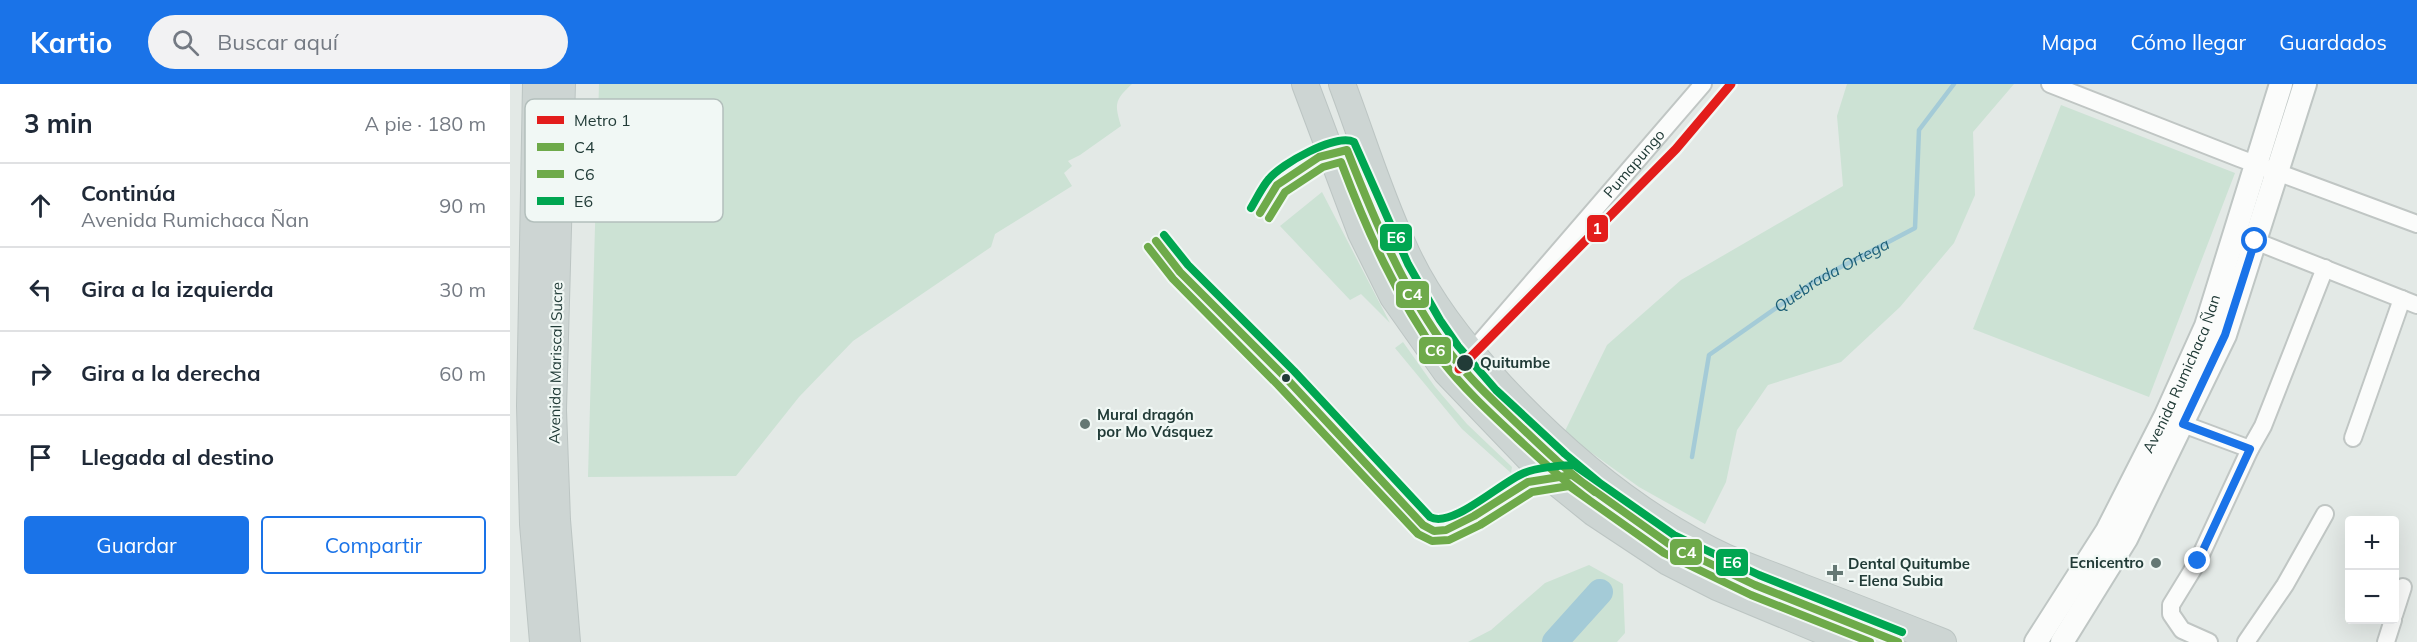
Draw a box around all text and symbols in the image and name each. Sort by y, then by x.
search box [148,15,568,69]
text: Kartio [30,25,112,60]
icon: search [169,26,202,59]
text: Buscar aquí [217,28,338,56]
text: Mapa [2042,29,2097,55]
text: Cómo llegar [2130,29,2246,55]
text: Guardados [2279,29,2387,55]
legend [525,99,723,222]
text: 3 min [24,107,93,140]
text: Metro 1 [574,110,631,130]
text: A pie · 180 m [365,111,486,136]
street label: Pumapungo [1599,125,1669,202]
text: C4 [574,137,595,157]
text: C6 [574,164,595,184]
text: Continúa [81,179,176,207]
icon: ahead [24,189,57,222]
text: E6 [574,191,593,211]
text: 90 m [439,193,486,218]
text: Avenida Rumichaca Ñan [81,207,309,232]
line badge: 1 [1586,214,1609,243]
text: 1 [1592,218,1602,238]
line badge: E6 [1379,223,1413,252]
text: E6 [1386,227,1406,247]
route start [2241,227,2267,253]
water label: Quebrada Ortega [1770,233,1893,317]
icon: left [24,273,57,306]
text: Gira a la izquierda [81,275,274,303]
text: 30 m [439,277,486,302]
line badge: C4 [1395,280,1430,309]
street label: Avenida Mariscal Sucre [545,282,566,444]
text: C4 [1402,284,1423,304]
street label: Avenida Rumichaca Ñan [2138,292,2224,456]
line badge: C6 [1418,336,1452,365]
text: C6 [1425,340,1446,360]
marker: Quitumbe [1455,353,1475,373]
place label: Quitumbe [1480,353,1550,372]
icon: right [24,357,57,390]
text: Gira a la derecha [81,359,261,387]
text: 60 m [439,361,486,386]
unlabelled marker [1280,372,1292,384]
place label: Mural dragón por Mo Vásquez [1097,405,1213,441]
marker: Mural dragón por Mo Vásquez [1078,417,1092,431]
icon: arrive [24,441,57,474]
text: Llegada al destino [81,443,274,471]
button: Guardar [24,516,249,574]
button: Compartir [261,516,486,574]
map controls [2345,516,2399,624]
button: + [2345,516,2399,570]
line badge: C4 [1669,538,1703,566]
text: C4 [1676,542,1697,562]
route end [2184,547,2210,573]
line badge: E6 [1715,548,1749,577]
text: E6 [1722,552,1742,572]
place label: Ecnicentro [2070,553,2144,572]
place label: Dental Quitumbe - Elena Subia [1848,554,1970,590]
marker: Ecnicentro [2149,556,2163,570]
marker: Dental Quitumbe - Elena Subia [1826,564,1844,582]
button: − [2345,570,2399,624]

